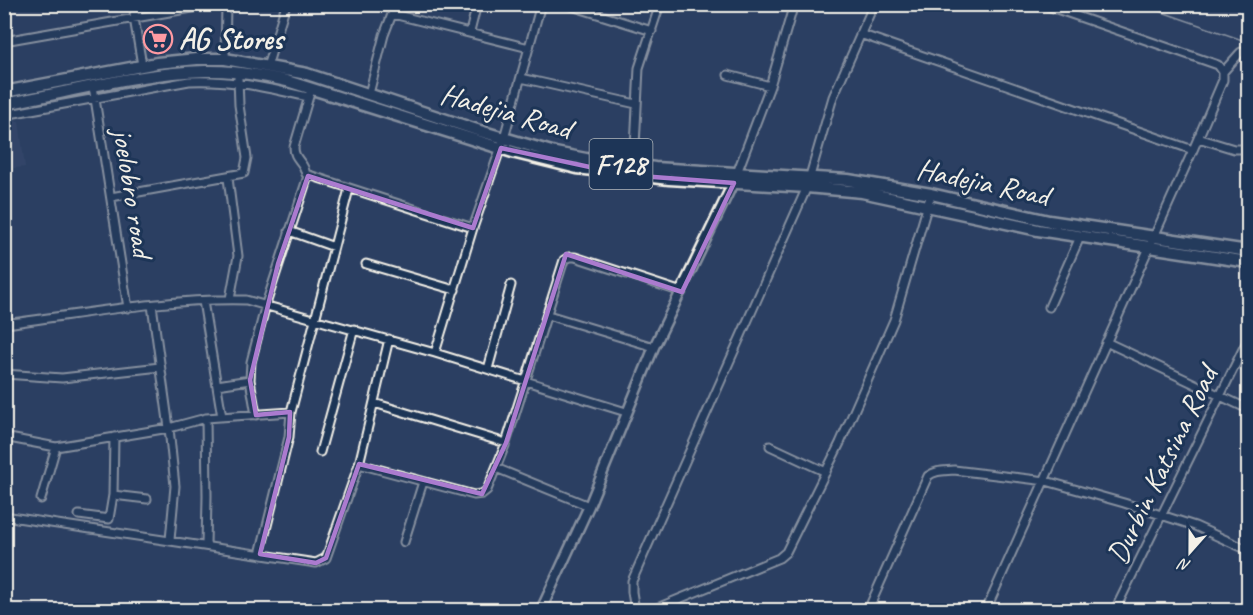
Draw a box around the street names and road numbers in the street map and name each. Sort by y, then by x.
street label: Hadejia Road [436,74,580,149]
street label: joelobro road [104,123,163,264]
road number: F128 [590,139,652,189]
street label: Hadejia Road [913,149,1057,215]
street label: Durbin Katsina Road [1098,356,1228,570]

